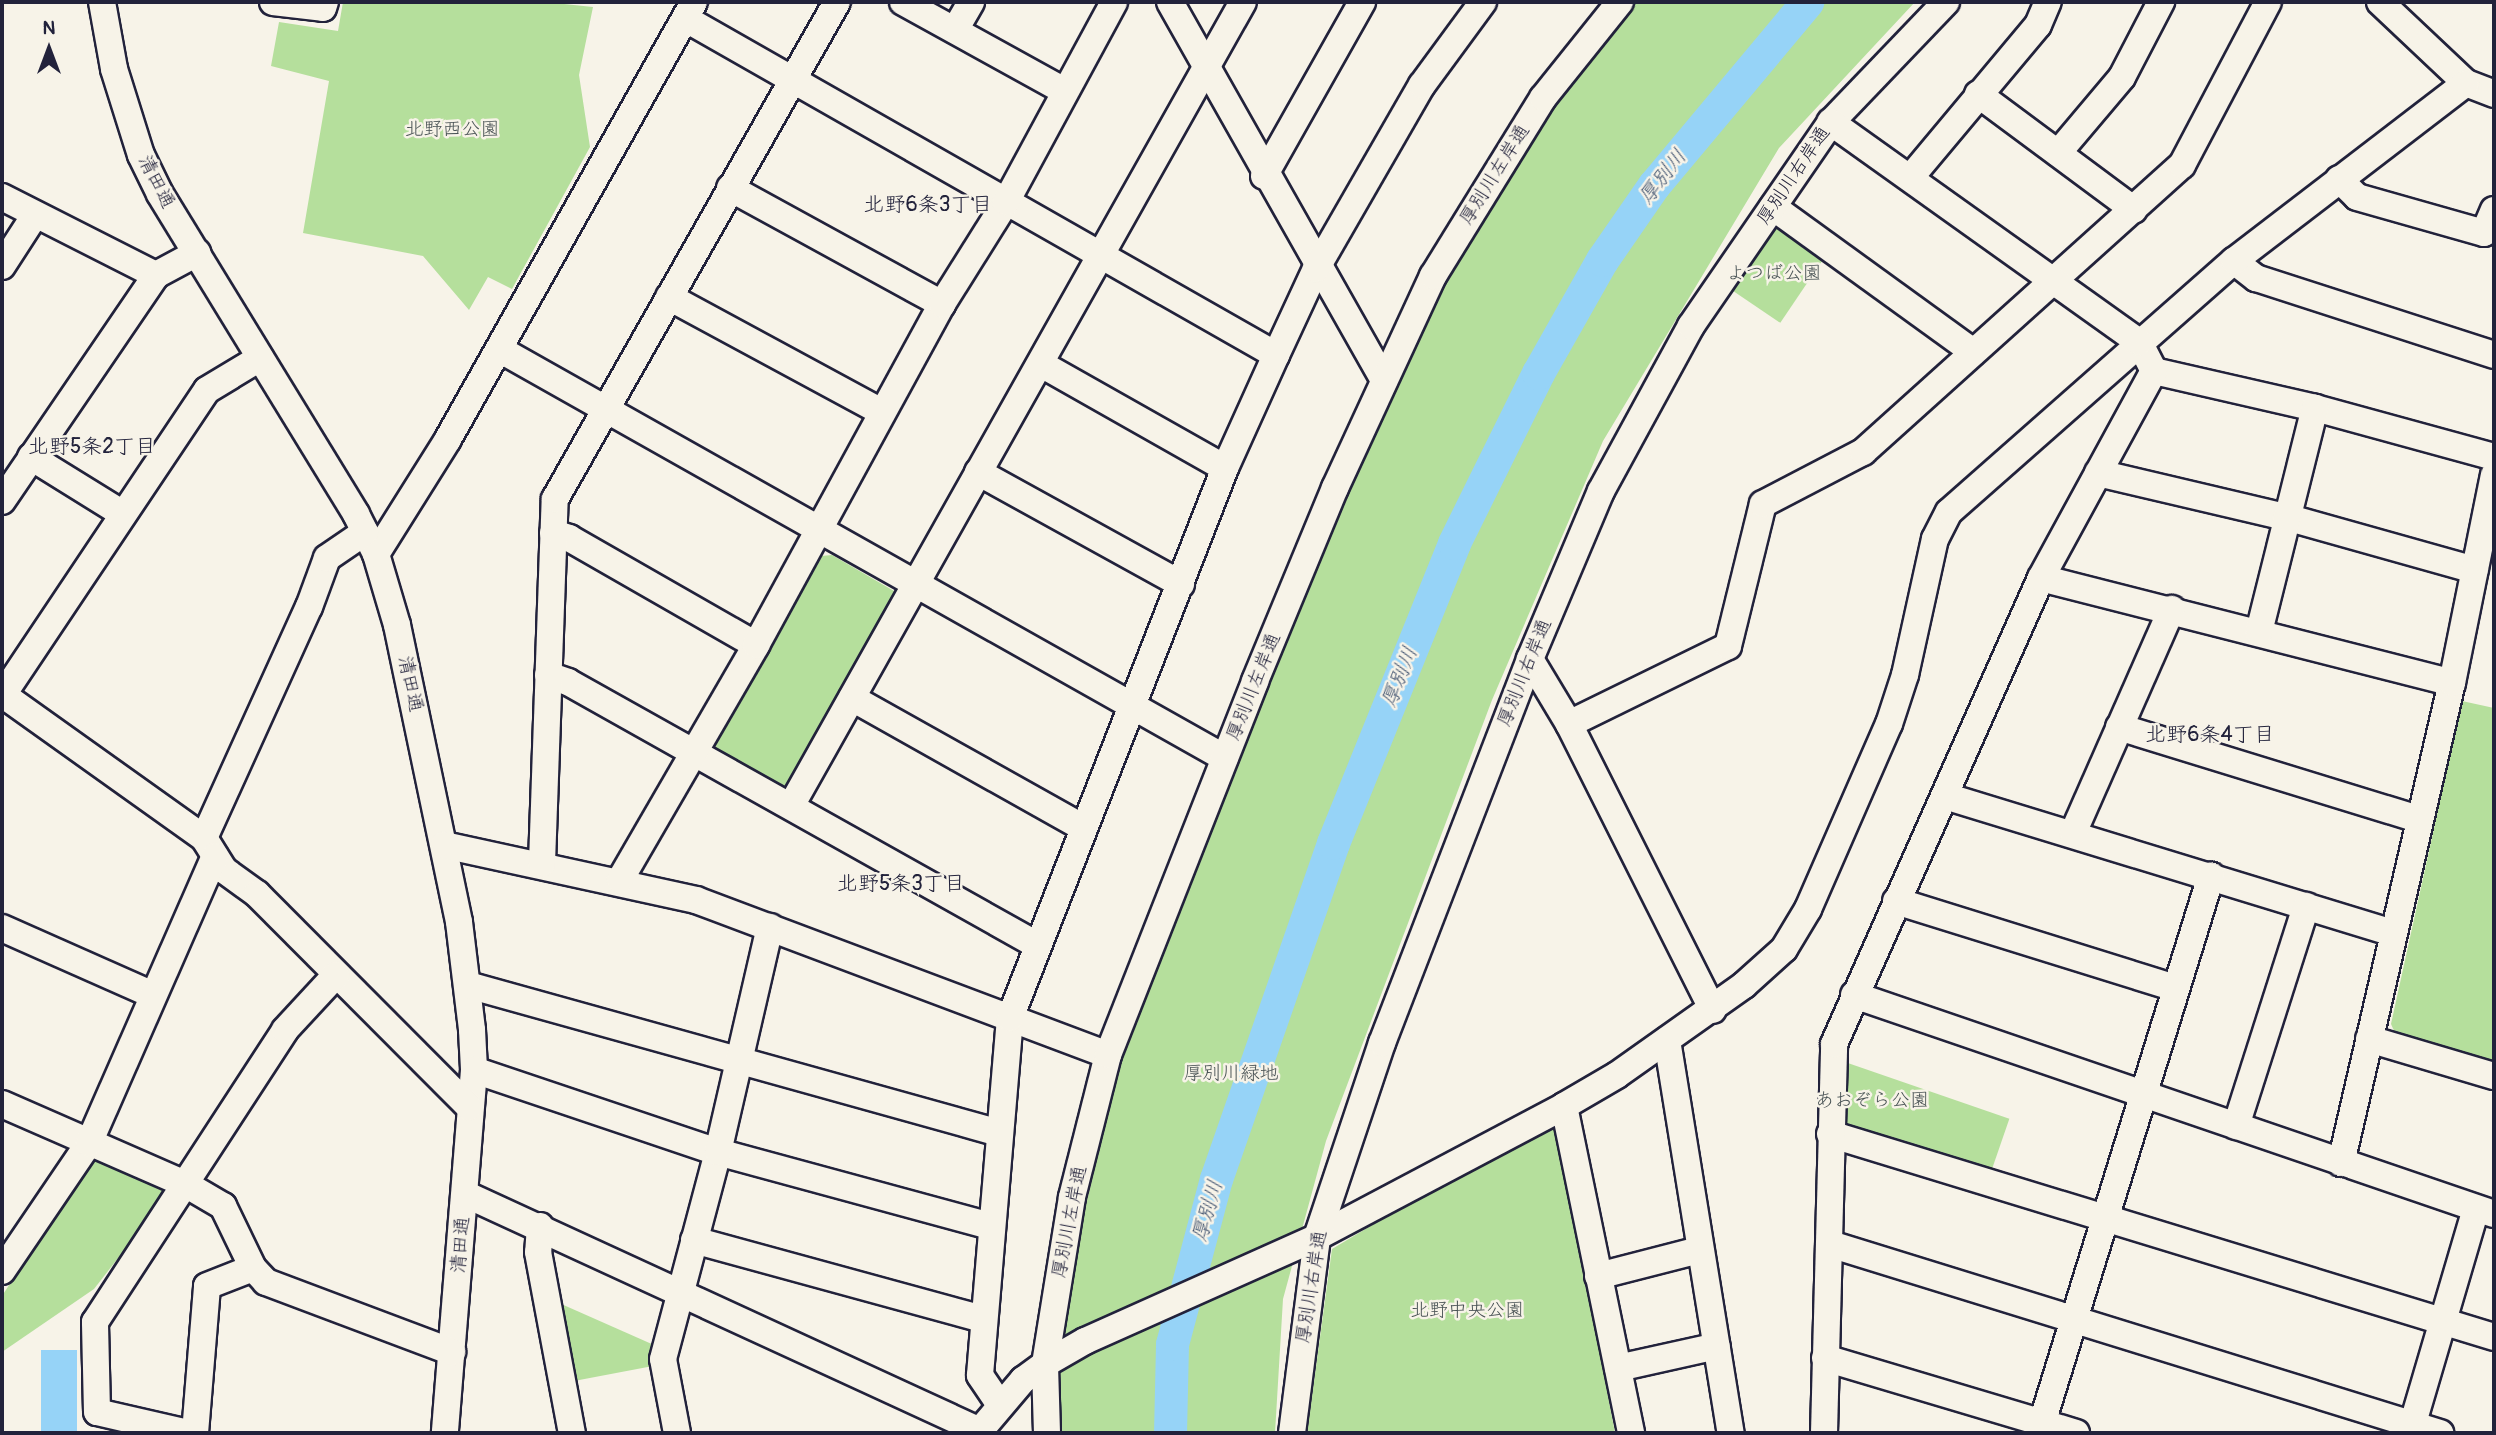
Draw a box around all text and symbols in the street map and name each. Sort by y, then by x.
north arrow [14,14,84,84]
text: N [43,16,55,40]
park label: 北野西公園 [405,119,499,141]
street label: 厚別川左岸通 [1455,121,1535,229]
street label: 厚別川右岸通 [1753,122,1835,230]
water label: 厚別川 [1634,144,1692,210]
street label: 清田通 [133,151,179,213]
district label: 北野6条3丁目 [864,192,992,218]
park label: よつば公園 [1727,263,1821,285]
district label: 北野5条2丁目 [28,434,156,460]
street label: 厚別川右岸通 [1493,616,1557,730]
street label: 厚別川左岸通 [1222,630,1286,744]
water label: 厚別川 [1377,643,1423,711]
street label: 清田通 [393,654,427,714]
district label: 北野6条4丁目 [2145,722,2275,748]
district label: 北野5条3丁目 [837,871,965,897]
park label: 厚別川緑地 [1184,1063,1278,1085]
park label: あおぞら公園 [1815,1090,1929,1112]
street label: 厚別川左岸通 [1048,1164,1092,1280]
water label: 厚別川 [1187,1177,1229,1245]
street label: 清田通 [447,1216,475,1274]
street label: 厚別川右岸通 [1292,1229,1332,1345]
park label: 北野中央公園 [1410,1300,1524,1322]

